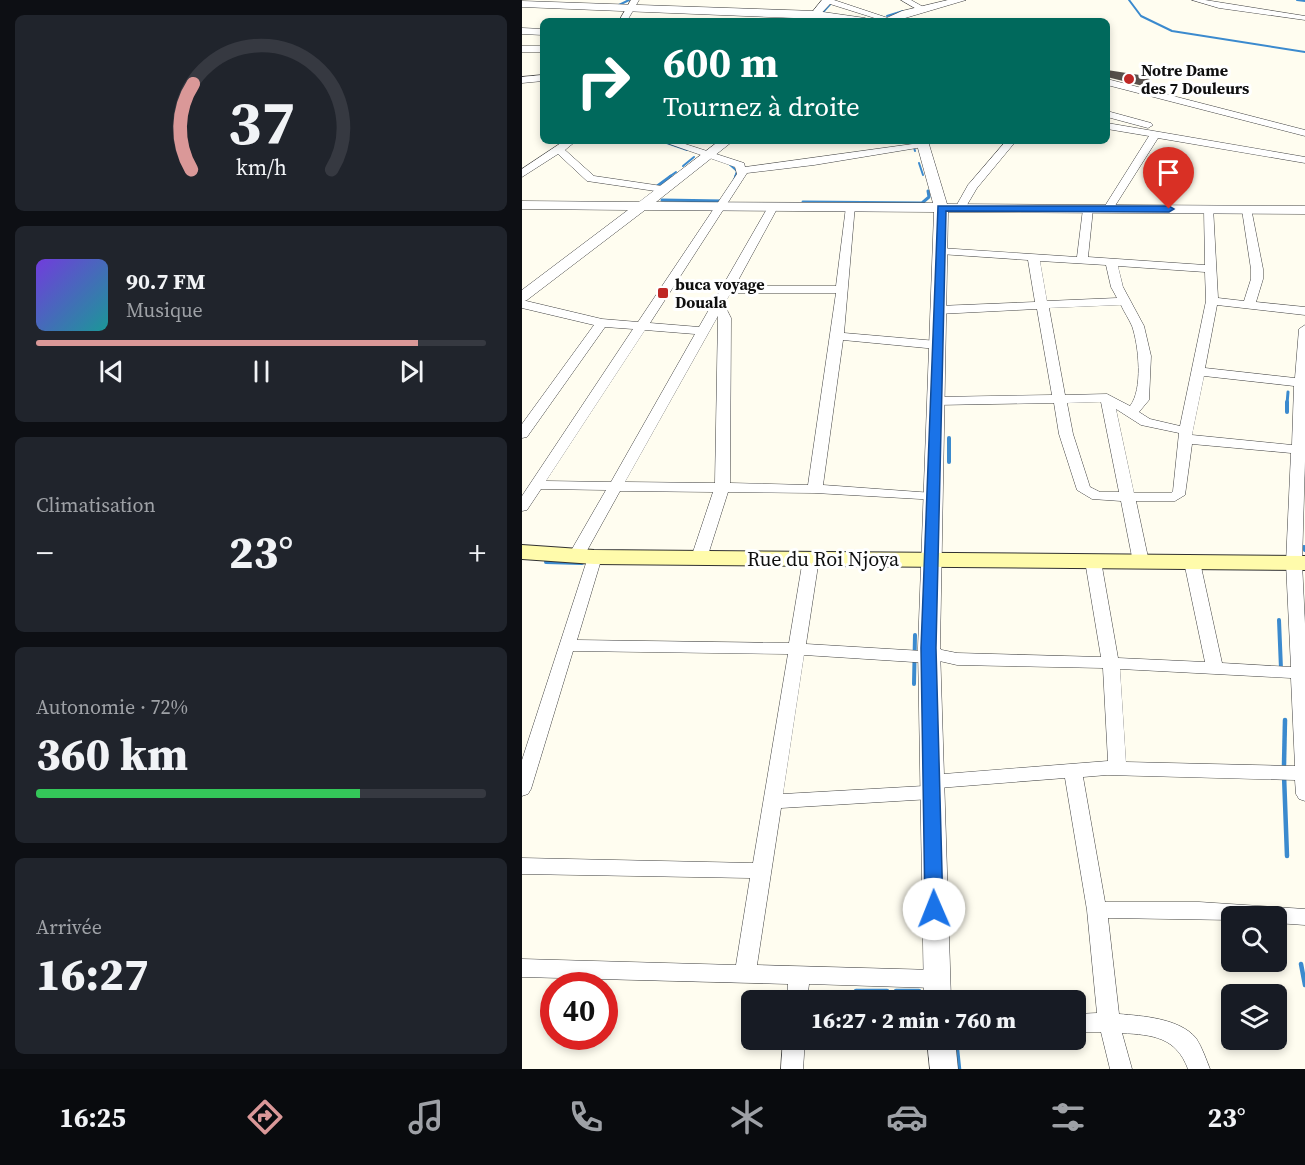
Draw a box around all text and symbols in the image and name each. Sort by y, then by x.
text: 600 m [663,33,778,91]
icon: right [564,42,642,120]
place label: Notre Dame des 7 Douleurs [1141,59,1249,99]
marker: Notre Dame des 7 Douleurs [1122,72,1136,86]
text: 37 [227,79,295,165]
text: Tournez à droite [663,88,860,125]
pin [1143,147,1194,209]
text: km/h [235,153,287,182]
icon: arrive [1152,156,1185,189]
text: 90.7 FM [126,266,205,296]
place label: buca voyage Douala [675,273,765,313]
marker: buca voyage Douala [656,286,670,300]
text: Musique [126,296,203,324]
icon: previous [95,355,128,388]
icon: pause [245,355,278,388]
icon: next [395,355,428,388]
text: Climatisation [36,491,156,519]
text: 23° [229,521,293,583]
text: − [36,530,54,575]
text: + [468,530,486,575]
street label: Rue du Roi Njoya [747,545,900,573]
text: Autonomie · 72% [36,693,188,721]
text: 360 km [36,723,188,785]
position arrow [902,877,966,941]
map controls [1221,906,1287,1050]
button: search [1221,906,1287,972]
text: Arrivée [36,913,102,941]
text: 16:27 [36,943,149,1005]
speed limit sign: 40 [540,972,618,1050]
button: layers [1221,984,1287,1050]
text: 16:27 · 2 min · 760 m [811,1005,1016,1035]
icon: directions [244,1096,286,1138]
icon: music [405,1096,447,1138]
icon: phone [565,1096,607,1138]
icon: climate [726,1096,768,1138]
icon: car [886,1096,928,1138]
icon: filters [1047,1096,1089,1138]
text: 16:25 [59,1099,126,1136]
text: 23° [1208,1099,1246,1136]

